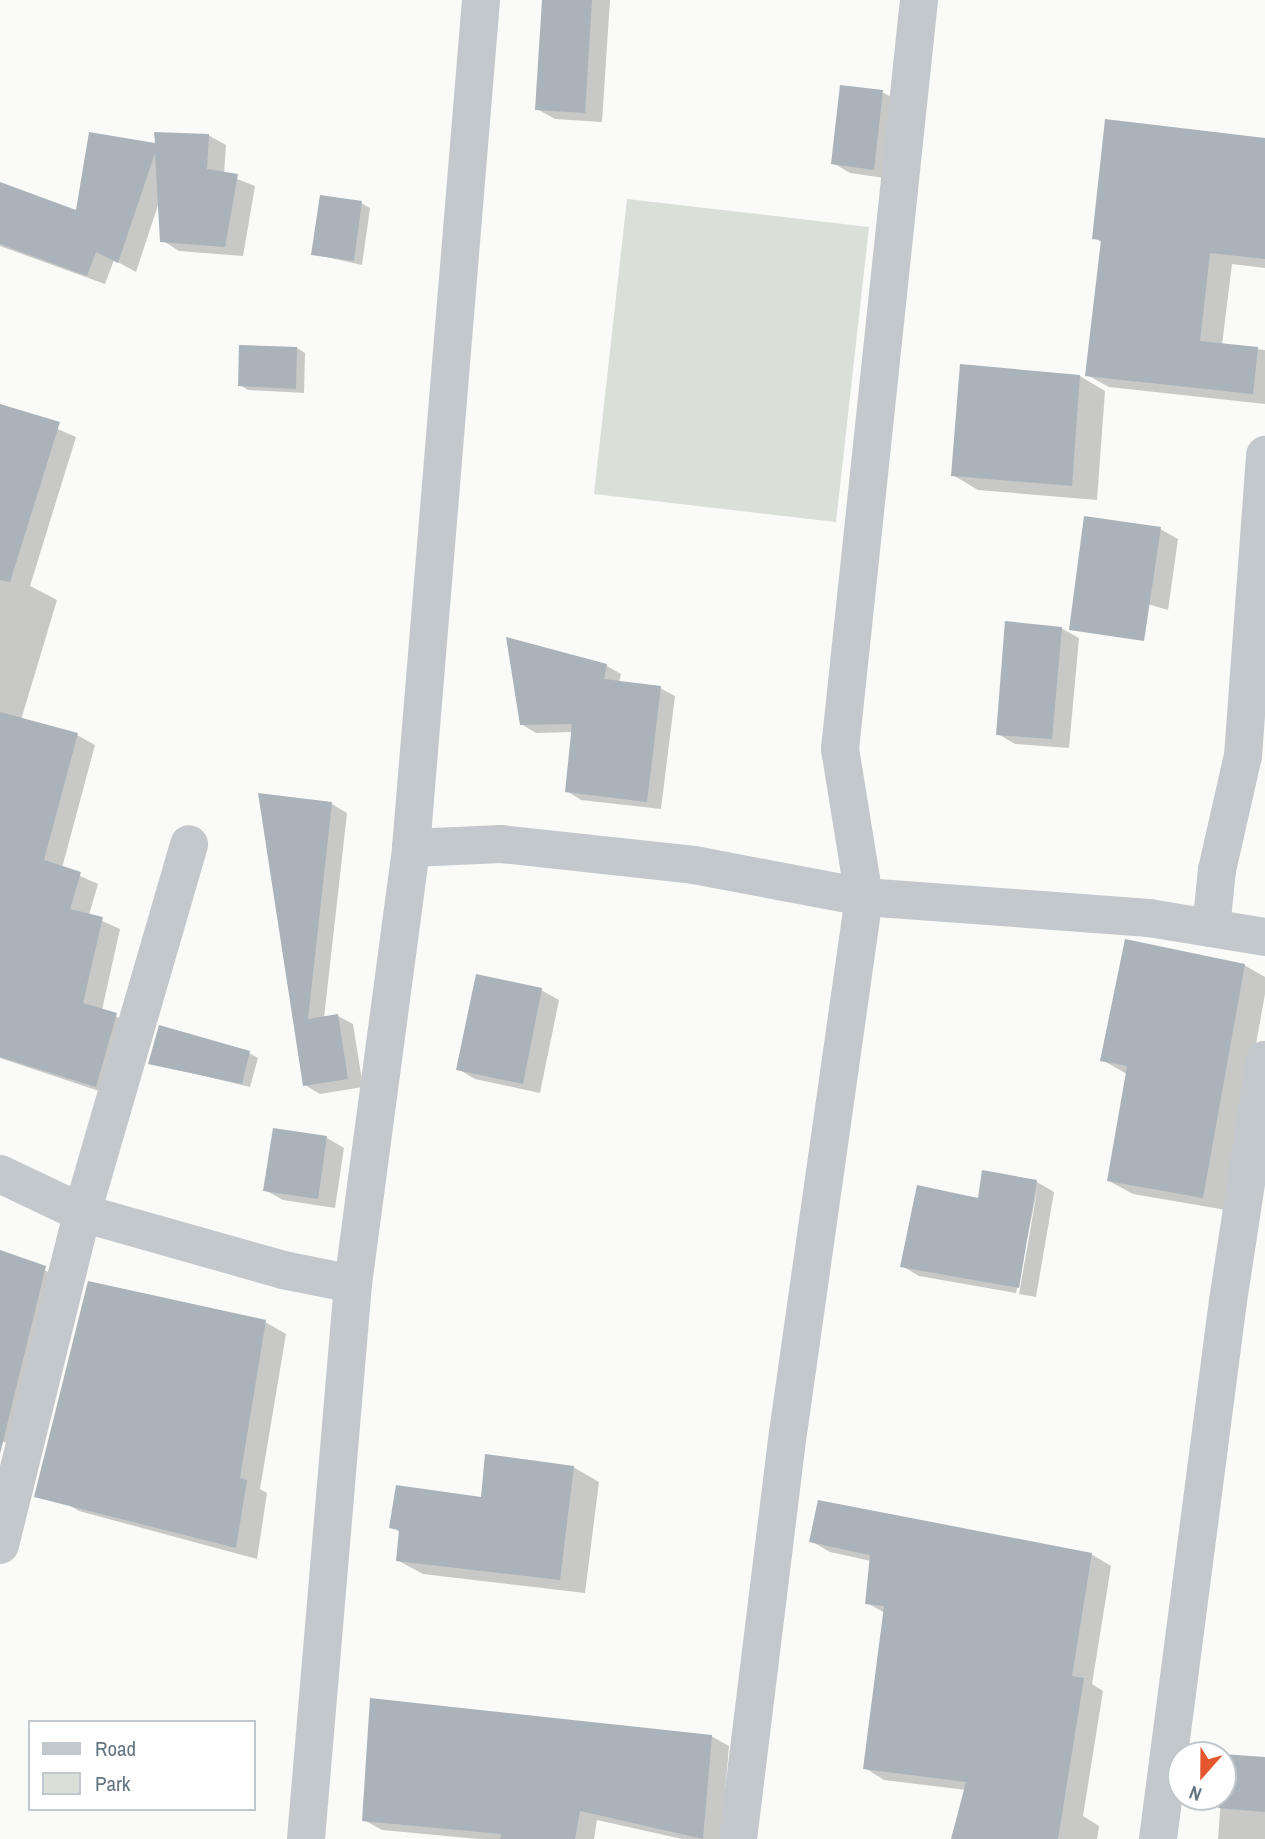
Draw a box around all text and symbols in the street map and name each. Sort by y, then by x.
legend [28,1720,256,1811]
text: Road [95,1734,136,1763]
north arrow [1167,1741,1237,1811]
text: Park [95,1769,130,1798]
text: N [1185,1780,1205,1808]

